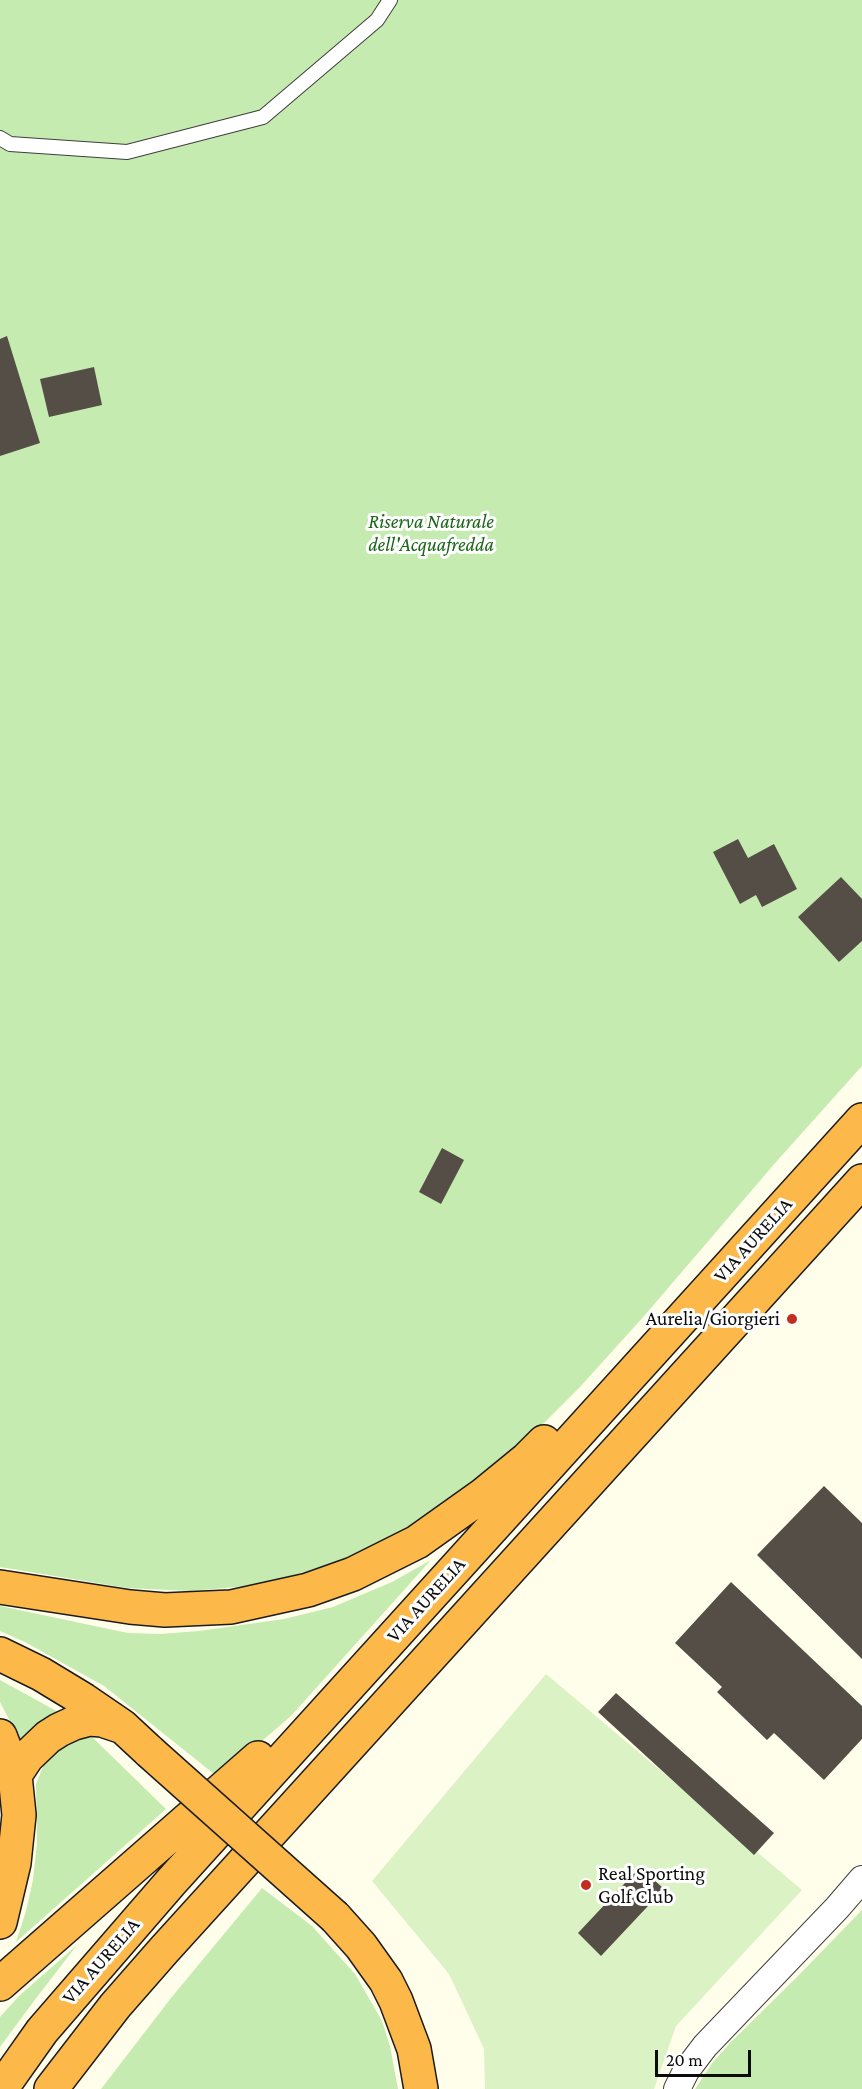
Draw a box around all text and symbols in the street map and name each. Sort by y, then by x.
park label: Riserva Naturale dell'Acquafredda [368,510,494,557]
street label: VIA AURELIA [709,1193,797,1287]
place label: Aurelia/Giorgieri [646,1307,780,1331]
marker: Aurelia/Giorgieri [785,1312,799,1326]
street label: VIA AURELIA [382,1553,470,1647]
place label: Real Sporting Golf Club [598,1862,705,1909]
marker: Real Sporting Golf Club [579,1878,593,1892]
street label: VIA AURELIA [57,1913,145,2009]
scale bar [658,2038,754,2076]
text: 20 m [666,2050,703,2070]

